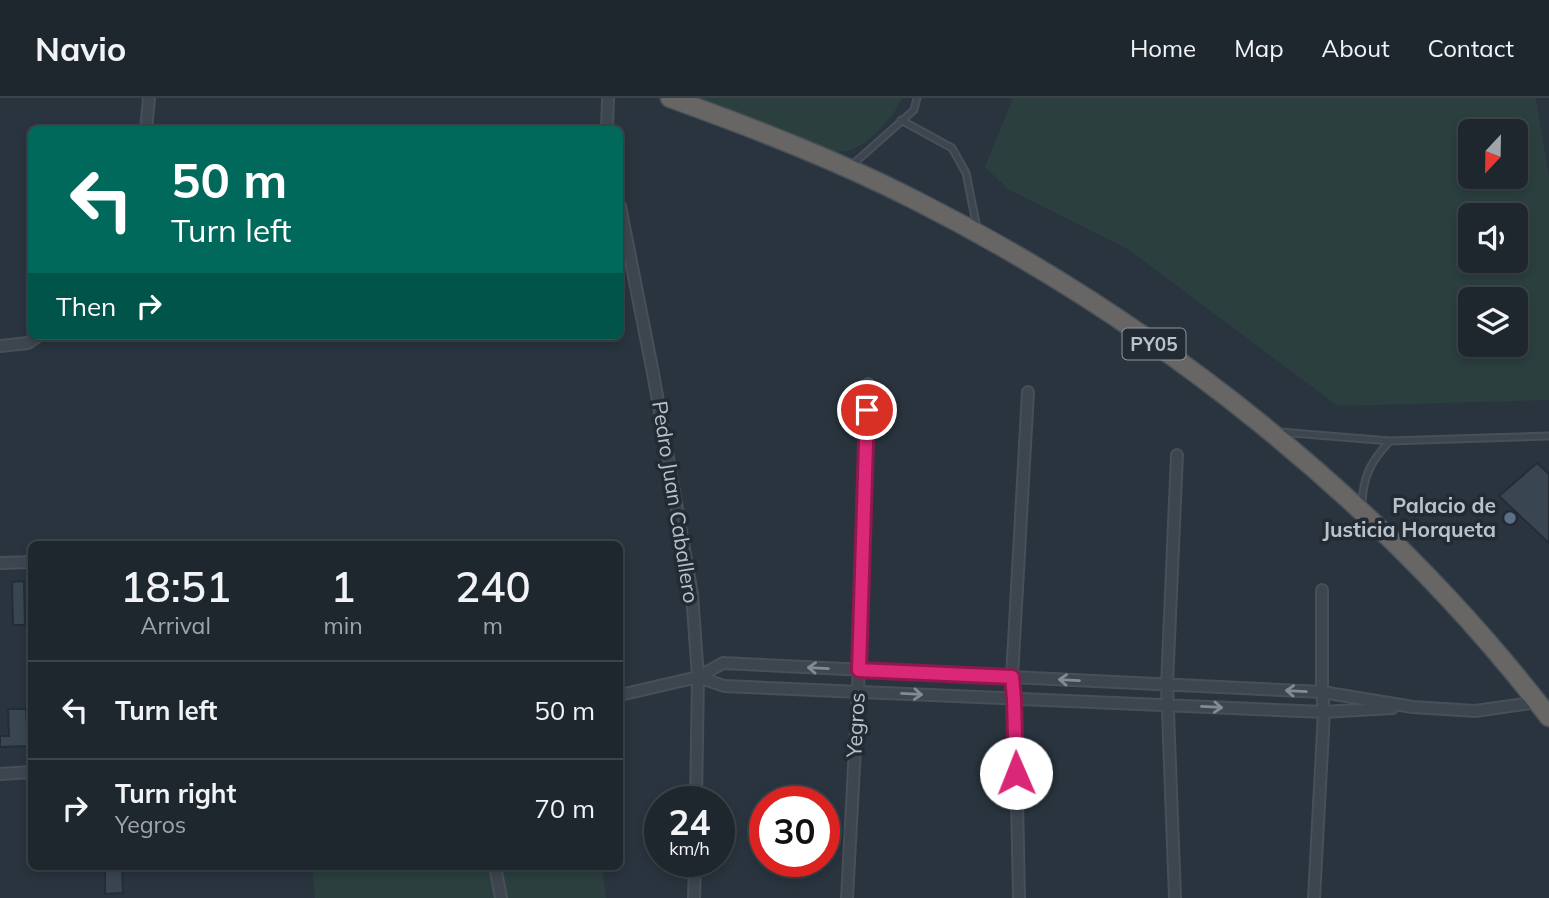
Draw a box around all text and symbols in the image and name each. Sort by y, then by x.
text: Navio [35,28,126,69]
text: Home [1130,33,1196,63]
text: Map [1234,33,1284,63]
text: About [1322,33,1390,63]
text: Contact [1428,33,1514,63]
north arrow [1458,119,1528,189]
map controls [1458,119,1528,357]
text: 50 m [171,149,287,210]
icon: left [56,154,147,245]
button: sound [1458,203,1528,273]
text: Turn left [171,210,291,250]
icon: right [130,287,168,325]
button: layers [1458,287,1528,357]
text: Then [56,290,116,323]
road number: PY05 [1122,328,1186,360]
pin [837,380,897,440]
icon: arrive [848,391,886,429]
street label: Pedro Juan Caballero [647,399,705,605]
place label: Palacio de Justicia Horqueta [1322,492,1496,542]
marker: Palacio de Justicia Horqueta [1502,510,1518,526]
text: 18:51 [120,560,231,613]
text: 1 [330,560,356,613]
text: 240 [455,560,531,613]
text: Arrival [141,611,211,640]
text: min [323,611,363,640]
text: m [483,611,503,640]
one-way arrow [806,661,829,674]
one-way arrow [1058,673,1081,686]
one-way arrow [1285,684,1308,697]
one-way arrow [900,687,923,700]
icon: left [56,691,94,729]
street label: Yegros [840,692,870,759]
text: Turn left [115,694,217,727]
text: 50 m [534,694,595,727]
one-way arrow [1201,701,1224,714]
position arrow [979,736,1053,810]
text: Turn right [115,777,236,810]
speed limit sign: 30 [749,786,840,877]
icon: right [56,789,94,827]
text: 70 m [534,792,595,825]
text: 24 [668,800,711,844]
text: Yegros [115,810,186,839]
text: km/h [669,837,710,860]

